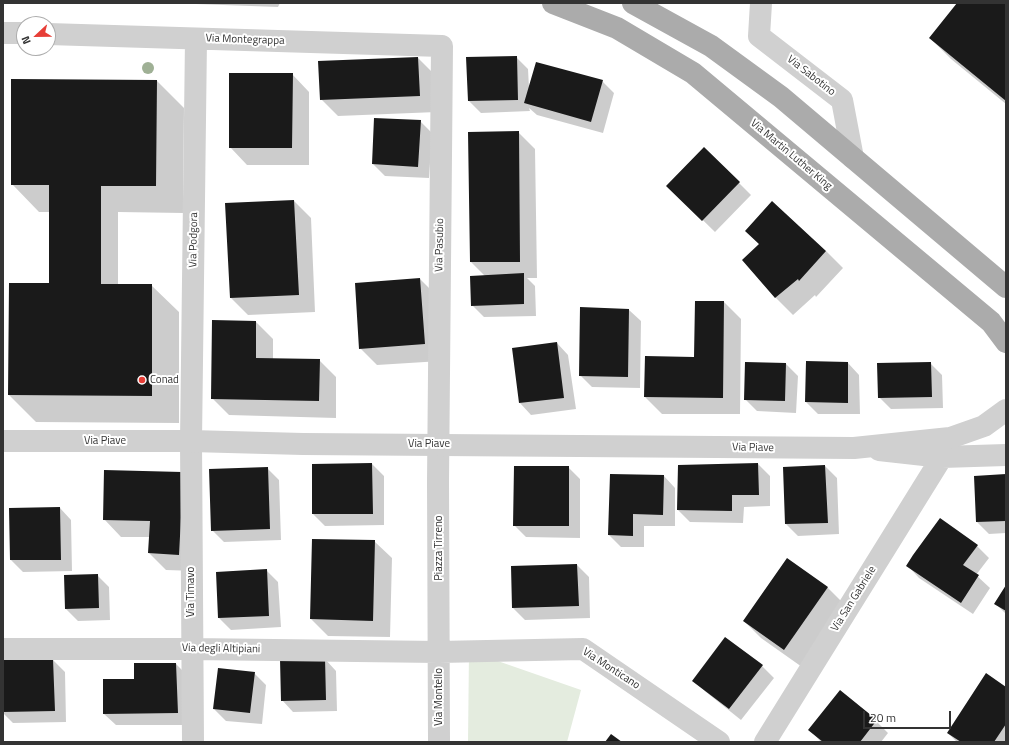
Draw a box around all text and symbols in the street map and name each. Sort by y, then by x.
north arrow [16,16,56,56]
street label: Via Montegrappa [205,32,285,48]
text: N [17,34,35,47]
street label: Via Sabotino [784,53,838,99]
street label: Via Martin Luther King [747,117,835,193]
street label: Via Podgora [187,212,201,268]
street label: Via Pasubio [433,218,447,272]
place label: Conad [150,373,179,387]
marker: Conad [137,375,147,385]
street label: Via Piave [84,434,126,448]
street label: Via Piave [408,437,450,451]
street label: Via Piave [732,441,774,455]
street label: Piazza Tirreno [432,515,446,581]
street label: Via San Gabriele [829,564,879,634]
street label: Via Timavo [184,567,198,617]
street label: Via degli Altipiani [182,642,260,656]
street label: Via Monticano [580,646,642,692]
street label: Via Montello [432,668,446,726]
scale bar [865,703,953,729]
text: 20 m [870,708,896,727]

